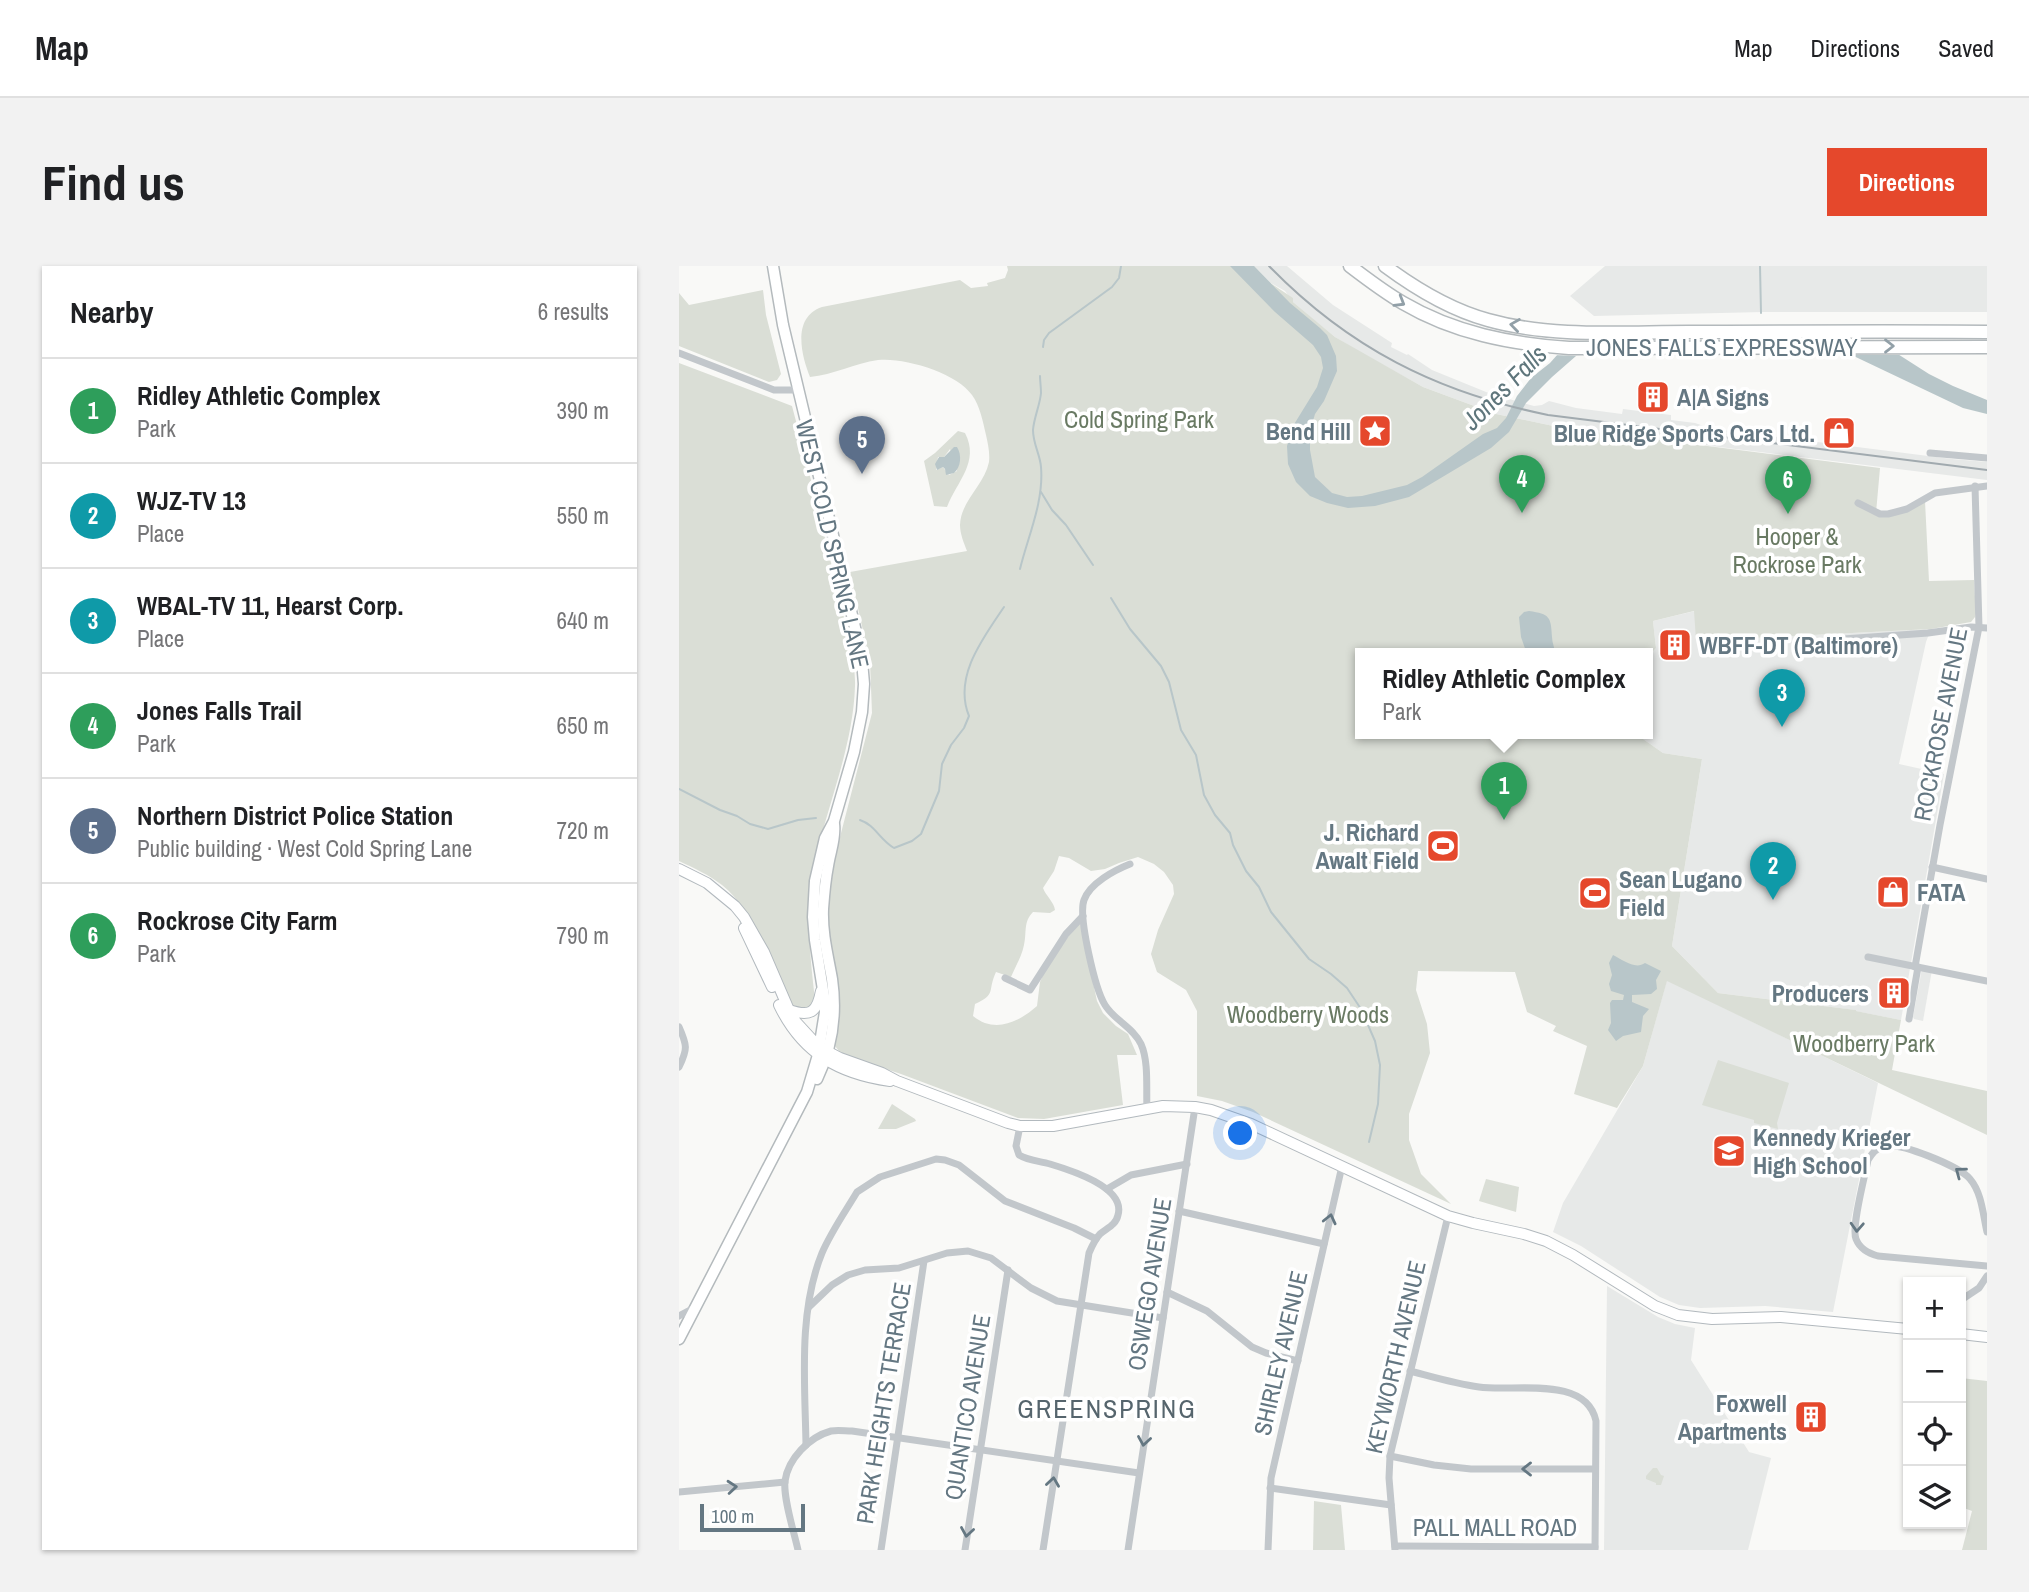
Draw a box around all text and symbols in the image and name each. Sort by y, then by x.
text: Map [35,26,89,70]
text: Map [1734,32,1772,64]
text: Directions [1810,32,1900,64]
text: Saved [1938,32,1994,64]
button: Directions [1827,148,1987,216]
text: Find us [42,149,185,215]
text: Nearby [70,292,153,332]
one-way arrow [1393,293,1406,306]
text: 6 results [538,296,609,327]
one-way arrow [1509,318,1521,333]
street label: JONES FALLS EXPRESSWAY [1586,331,1858,363]
water label: Jones Falls [1453,337,1554,438]
one-way arrow [1884,338,1894,354]
text: Ridley Athletic Complex [137,378,380,413]
building icon: A|A Signs [1634,378,1672,416]
place label: A|A Signs [1677,381,1769,413]
text: 1 [88,395,98,426]
text: 390 m [557,395,609,426]
park label: Cold Spring Park [1064,403,1214,435]
place icon: Bend Hill [1356,412,1394,450]
text: Park [137,413,176,444]
shop icon: Blue Ridge Sports Cars Ltd. [1820,414,1858,452]
place label: Bend Hill [1266,415,1351,447]
street label: WEST COLD SPRING LANE [789,416,877,672]
pin: 5 [839,416,885,474]
place label: Blue Ridge Sports Cars Ltd. [1554,417,1815,449]
pin: 4 [1499,455,1545,513]
pin: 6 [1765,456,1811,514]
text: WJZ-TV 13 [137,483,246,518]
text: 2 [88,500,98,531]
text: 550 m [557,500,609,531]
text: Place [137,518,184,549]
park label: Hooper & Rockrose Park [1732,520,1862,580]
text: WBAL-TV 11, Hearst Corp. [137,588,404,623]
text: 3 [88,605,98,636]
text: 640 m [557,605,609,636]
text: Place [137,623,184,654]
street label: ROCKROSE AVENUE [1906,624,1974,824]
building icon: WBFF-DT (Baltimore) [1656,626,1694,664]
place label: WBFF-DT (Baltimore) [1699,629,1898,661]
popup [1355,648,1653,739]
text: Ridley Athletic Complex [1382,661,1626,696]
pin: 3 [1759,669,1805,727]
text: Jones Falls Trail [137,693,302,728]
text: Park [1382,696,1421,727]
text: 4 [88,710,98,741]
text: 650 m [557,710,609,741]
text: Park [137,728,176,759]
pin: 1 [1481,762,1527,820]
text: Northern District Police Station [137,798,453,833]
text: 5 [88,815,98,846]
text: 720 m [557,815,609,846]
place label: J. Richard Awalt Field [1315,816,1419,876]
sports icon: J. Richard Awalt Field [1424,827,1462,865]
text: Public building · West Cold Spring Lane [137,833,472,864]
pin: 2 [1750,842,1796,900]
place label: Sean Lugano Field [1619,863,1743,923]
shop icon: FATA [1874,873,1912,911]
sports icon: Sean Lugano Field [1576,874,1614,912]
place label: FATA [1917,876,1966,908]
text: Rockrose City Farm [137,903,337,938]
text: 6 [88,920,98,951]
text: 790 m [557,920,609,951]
text: Park [137,938,176,969]
building icon: Producers [1875,974,1913,1012]
place label: Producers [1772,977,1869,1009]
park label: Woodberry Woods [1227,998,1389,1030]
park label: Woodberry Park [1793,1027,1935,1059]
your location [1223,1116,1257,1150]
place label: Kennedy Krieger High School [1753,1121,1911,1181]
school or university icon: Kennedy Krieger High School [1710,1132,1748,1170]
one-way arrow [1956,1168,1968,1180]
street label: OSWEGO AVENUE [1120,1195,1178,1373]
one-way arrow [1322,1213,1336,1225]
one-way arrow [1849,1222,1864,1233]
street label: KEYWORTH AVENUE [1357,1257,1433,1457]
street label: SHIRLEY AVENUE [1246,1268,1314,1438]
map controls [1903,1277,1966,1529]
button: + [1903,1277,1966,1340]
street label: PARK HEIGHTS TERRACE [848,1280,918,1526]
street label: QUANTICO AVENUE [937,1312,997,1502]
button: − [1903,1340,1966,1403]
place label: Foxwell Apartments [1678,1387,1787,1447]
district label: GREENSPRING [1017,1391,1197,1426]
building icon: Foxwell Apartments [1792,1398,1830,1436]
button: locate [1903,1403,1966,1466]
one-way arrow [1137,1435,1152,1447]
one-way arrow [1521,1461,1532,1477]
button: layers [1903,1466,1966,1529]
one-way arrow [1046,1477,1061,1488]
one-way arrow [727,1480,738,1495]
scale bar [700,1501,805,1533]
text: 100 m [711,1503,754,1529]
street label: PALL MALL ROAD [1413,1511,1577,1543]
one-way arrow [960,1526,975,1537]

